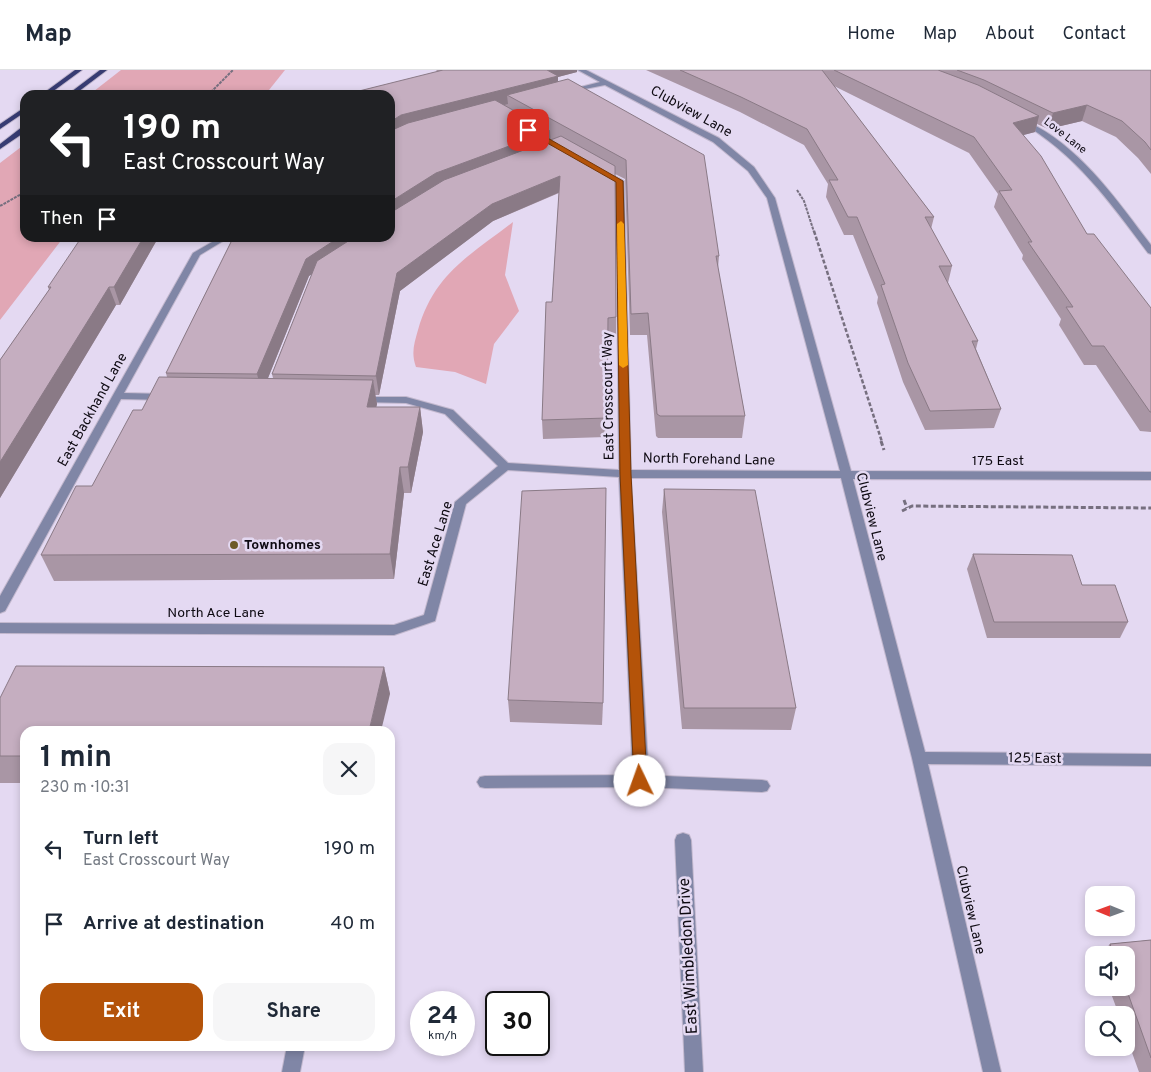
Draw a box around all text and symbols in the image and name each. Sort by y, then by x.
text: Map [25,20,72,50]
text: Home [847,23,895,46]
text: Map [923,23,957,46]
text: About [985,23,1034,46]
text: Contact [1062,23,1126,46]
street label: Clubview Lane [647,83,735,141]
text: 190 m [123,107,221,151]
pin [507,109,549,151]
icon: left [40,110,105,175]
street label: Love Lane [1041,115,1089,157]
icon: arrive [514,116,542,144]
text: East Crosscourt Way [123,150,325,177]
icon: arrive [93,205,121,233]
text: Then [40,207,83,231]
street label: East Crosscourt Way [599,332,619,460]
street label: East Backhand Lane [55,350,131,470]
street label: North Forehand Lane [643,450,775,470]
street label: 175 East [972,453,1024,470]
street label: Clubview Lane [852,471,890,563]
street label: East Ace Lane [415,499,457,589]
place label: Townhomes [244,537,321,554]
marker: Townhomes [228,539,240,551]
street label: North Ace Lane [167,605,265,622]
text: 1 min [40,740,112,777]
button: close [323,743,375,795]
street label: 125 East [1008,750,1062,768]
position arrow [613,754,665,806]
text: 230 m · 10:31 [40,778,130,798]
text: Turn left [83,827,159,851]
icon: left [40,835,68,863]
text: 190 m [324,837,375,861]
text: East Crosscourt Way [83,851,230,871]
street label: Clubview Lane [952,864,988,956]
street label: East Wimbledon Drive [675,877,703,1035]
north arrow [1085,886,1135,936]
map controls [1085,886,1135,1056]
icon: arrive [40,910,68,938]
text: Arrive at destination [83,912,264,936]
text: 40 m [330,912,375,936]
button: sound [1085,946,1135,996]
button: Exit [40,983,203,1041]
button: Share [213,983,375,1041]
speed limit sign: 30 [485,991,550,1056]
text: 24 [427,1001,458,1033]
button: search [1085,1006,1135,1056]
text: km/h [428,1028,457,1044]

